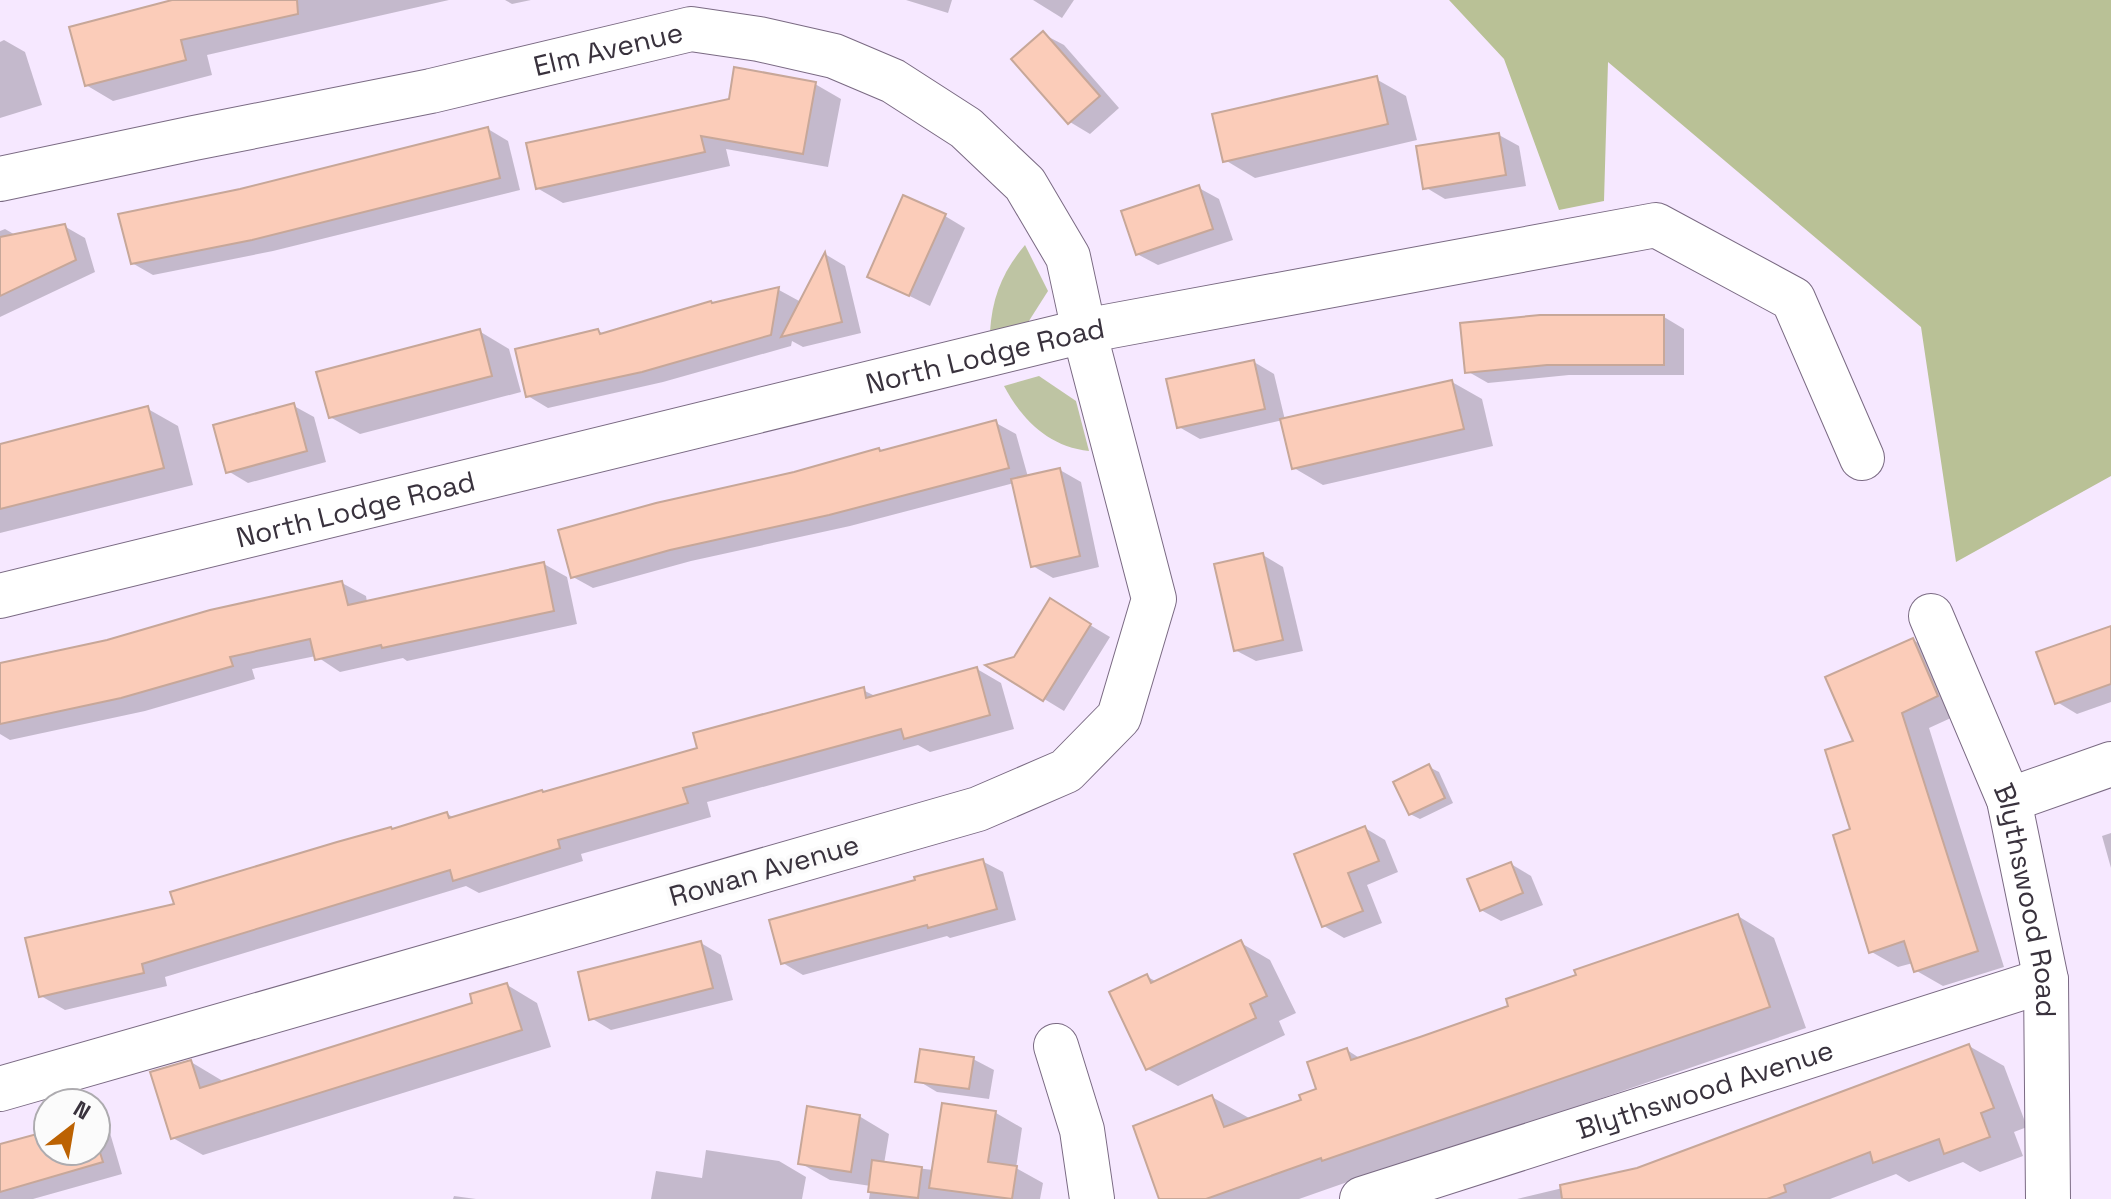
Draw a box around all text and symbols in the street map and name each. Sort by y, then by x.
street label: Elm Avenue [530,14,686,84]
street label: North Lodge Road [862,310,1107,402]
street label: North Lodge Road [232,463,479,556]
street label: Blythswood Road [1986,777,2064,1018]
street label: Rowan Avenue [665,826,863,914]
street label: Blythswood Avenue [1572,1031,1838,1147]
north arrow [32,1087,112,1167]
text: N [69,1094,96,1126]

